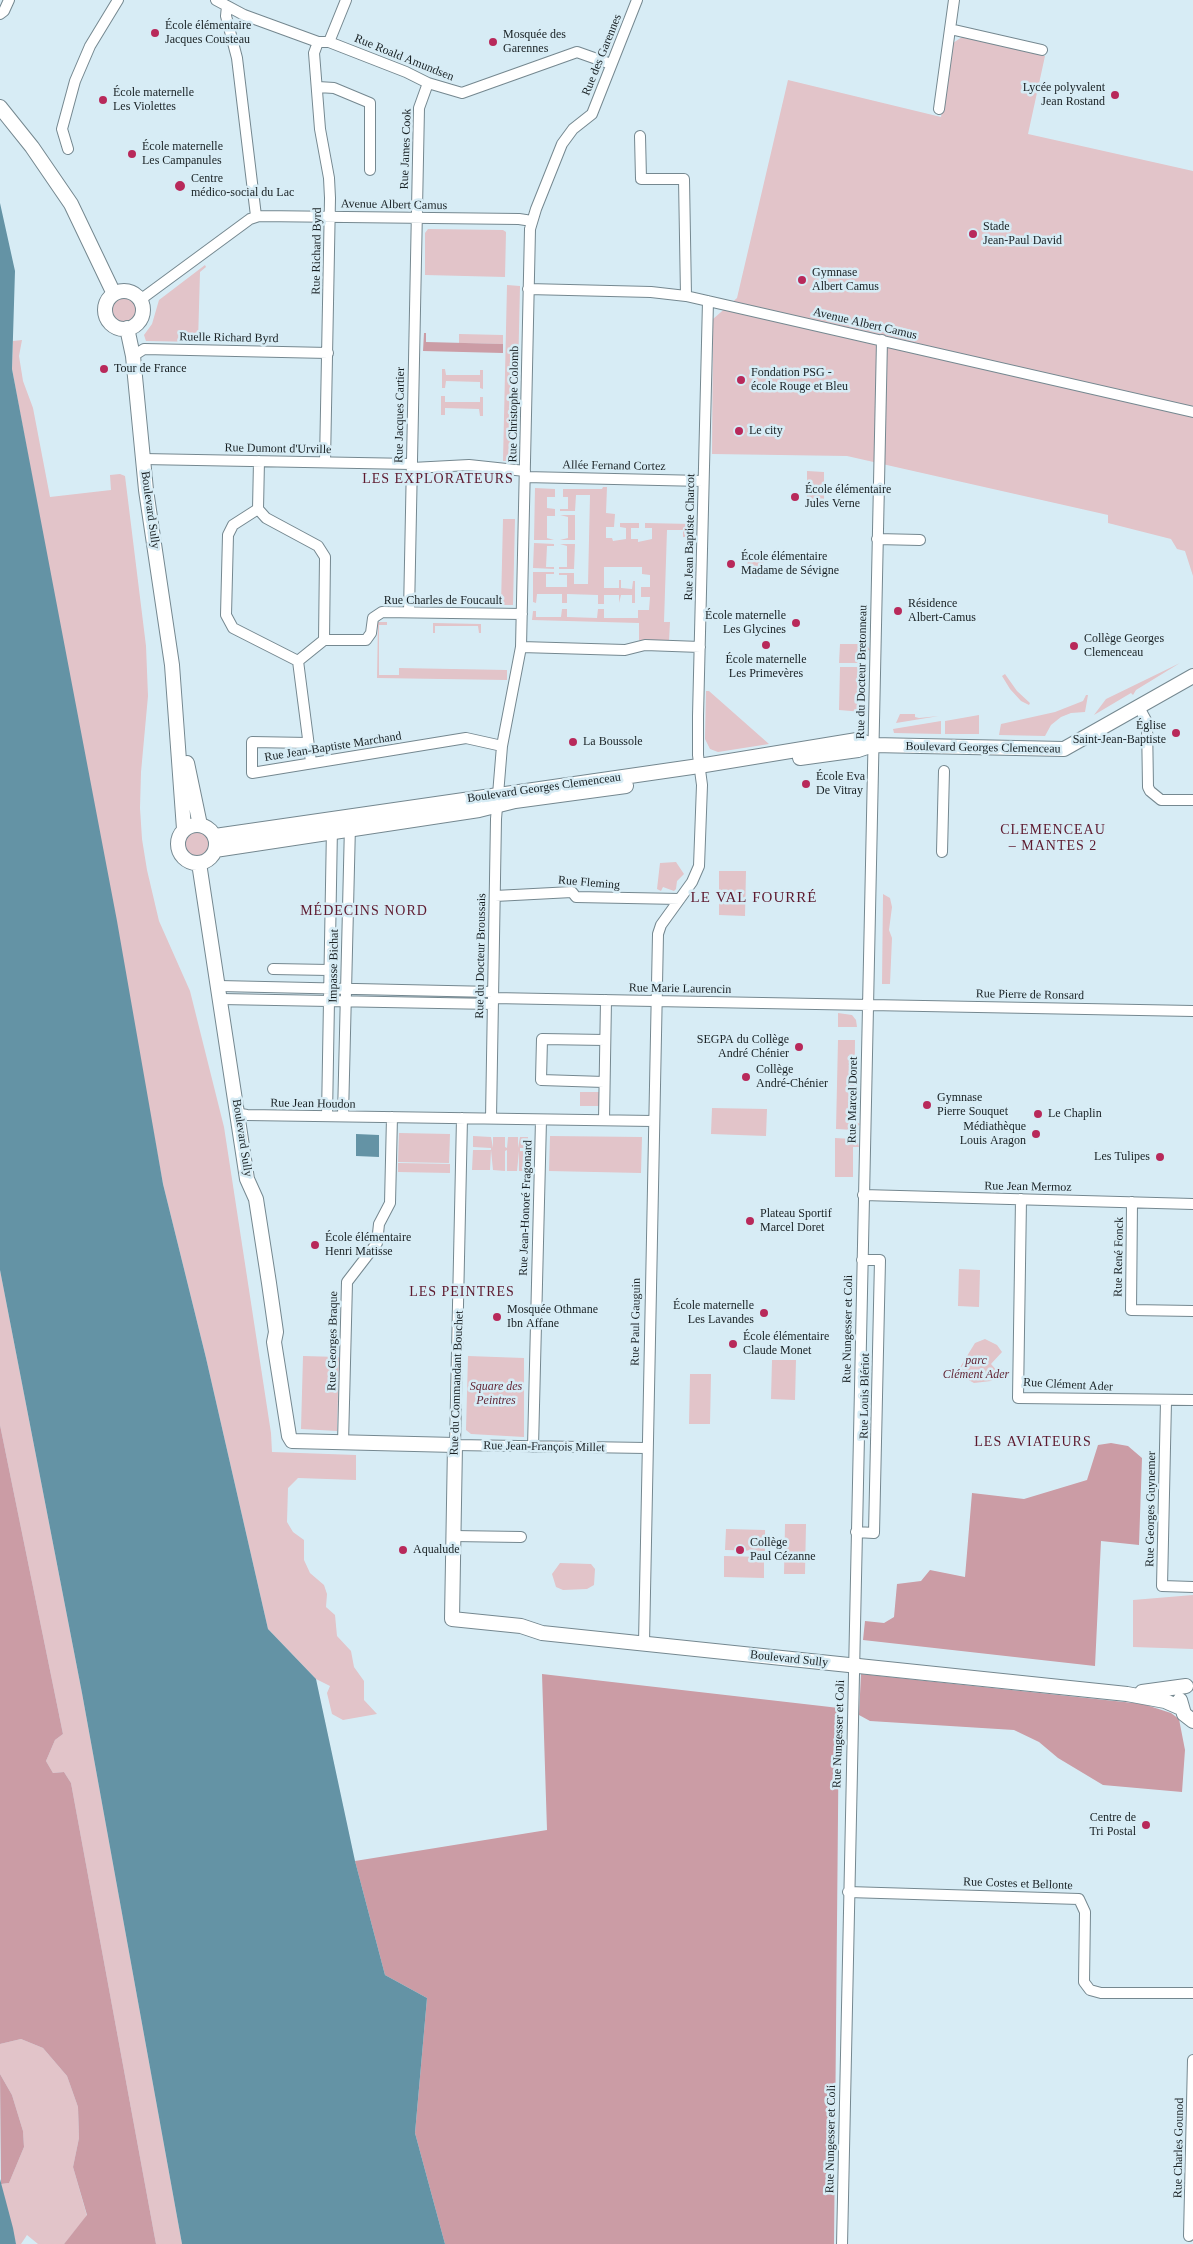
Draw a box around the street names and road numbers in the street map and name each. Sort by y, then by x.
street label: Rue des Garennes [579,12,625,98]
street label: Rue Roald Amundsen [352,31,456,85]
street label: Rue James Cook [397,108,415,190]
street label: Avenue Albert Camus [341,197,447,213]
street label: Rue Richard Byrd [309,207,325,295]
street label: Avenue Albert Camus [812,305,918,343]
street label: Ruelle Richard Byrd [179,330,279,346]
street label: Rue Christophe Colomb [506,346,522,462]
street label: Rue Jacques Cartier [392,367,408,463]
street label: Rue Dumont d'Urville [224,441,332,457]
street label: Allée Fernand Cortez [562,458,666,474]
street label: Boulevard Sully [137,470,163,550]
street label: Rue Jean Baptiste Charcot [682,473,698,601]
street label: Rue Charles de Foucault [384,594,502,608]
street label: Rue du Docteur Bretonneau [854,605,870,739]
street label: Rue Jean-Baptiste Marchand [263,729,403,765]
street label: Boulevard Georges Clemenceau [905,739,1061,757]
street label: Boulevard Georges Clemenceau [466,770,622,806]
street label: Rue Fleming [557,873,621,893]
street label: Rue du Docteur Broussais [473,893,489,1019]
street label: Impasse Bichat [326,929,342,1003]
street label: Rue Marie Laurencin [629,981,731,997]
street label: Rue Pierre de Ronsard [976,987,1084,1003]
street label: Rue Marcel Doret [845,1057,861,1143]
street label: Rue Jean Houdon [270,1096,356,1112]
street label: Boulevard Sully [229,1098,255,1178]
street label: Rue Jean-Honoré Fragonard [516,1140,536,1276]
street label: Rue Jean Mermoz [984,1179,1072,1195]
street label: Rue René Fonck [1111,1217,1127,1297]
street label: Rue Nungesser et Coli [840,1275,856,1383]
street label: Rue Paul Gauguin [628,1278,644,1366]
street label: Rue Georges Braque [325,1291,341,1391]
street label: Rue du Commandant Bouchet [447,1310,467,1456]
street label: Rue Louis Blériot [857,1353,873,1439]
street label: Rue Clément Ader [1023,1375,1113,1395]
street label: Rue Jean-François Millet [483,1439,605,1455]
street label: Rue Georges Guynemer [1143,1451,1159,1567]
street label: Boulevard Sully [749,1648,829,1670]
street label: Rue Nungesser et Coli [830,1680,848,1788]
street label: Rue Costes et Bellonte [963,1875,1073,1893]
street label: Rue Nungesser et Coli [823,2085,839,2193]
street label: Rue Charles Gounod [1171,2098,1187,2198]

